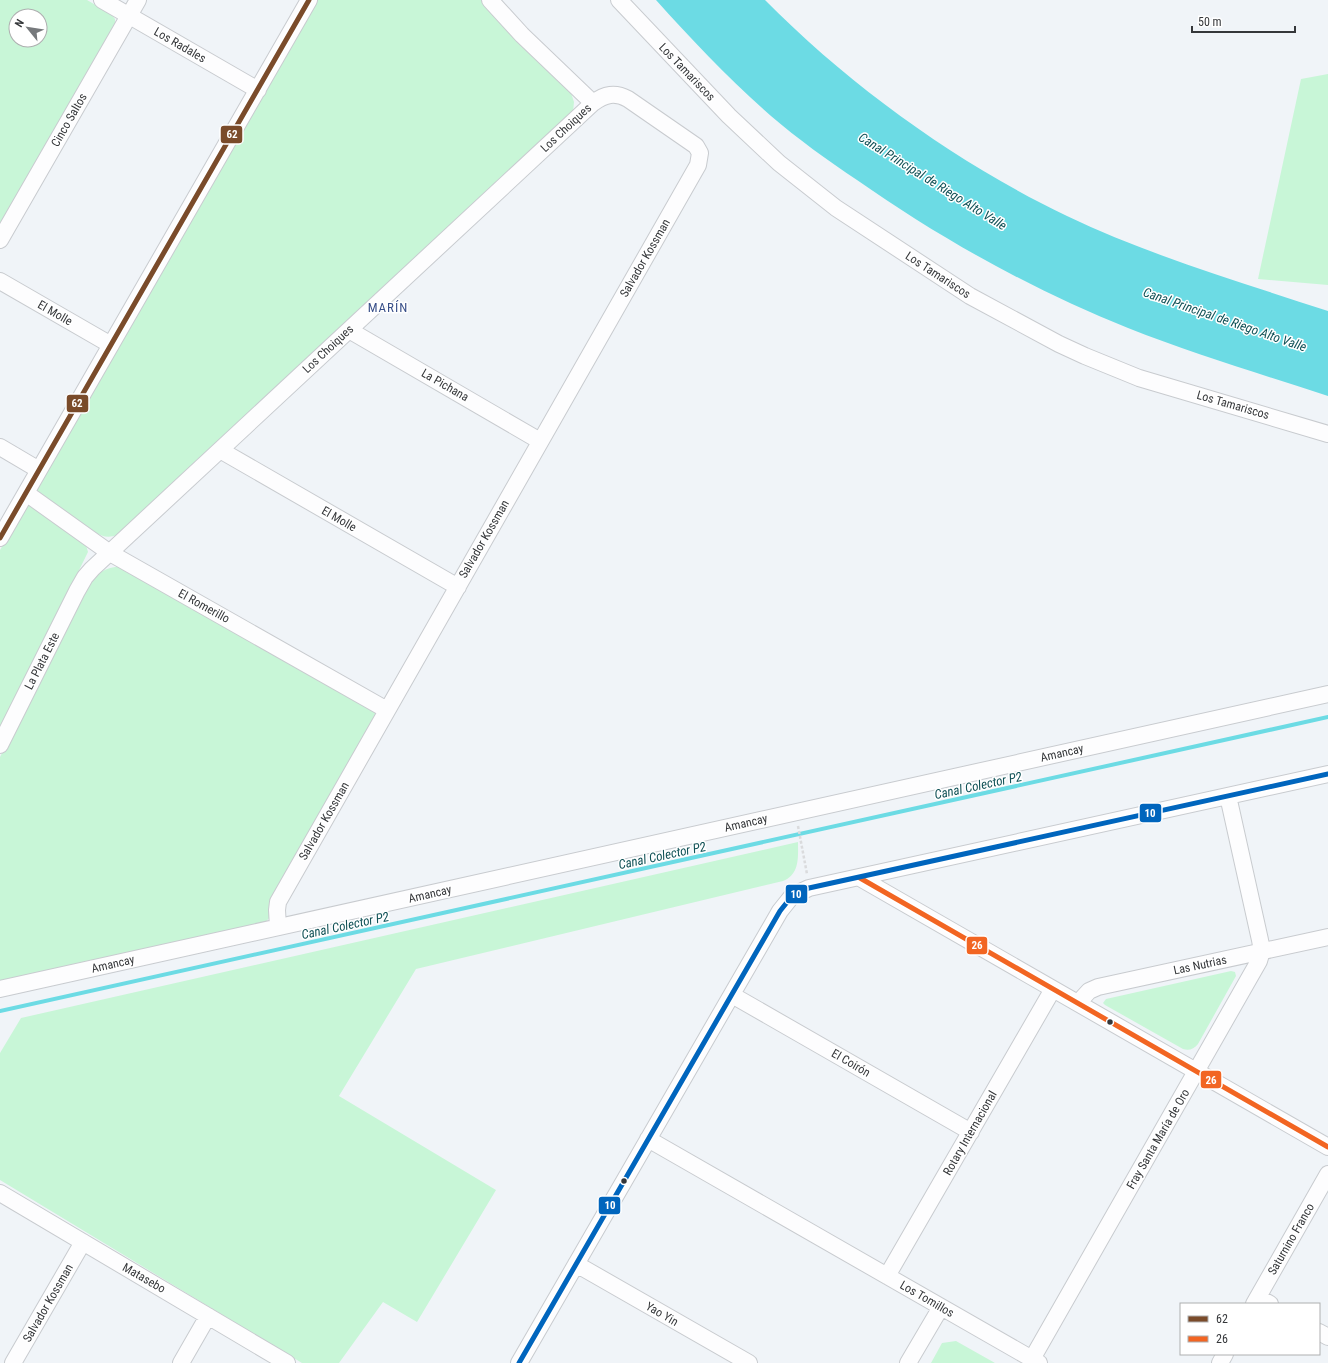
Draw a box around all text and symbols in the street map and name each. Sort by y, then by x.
north arrow [8,8,48,48]
scale bar [1192,8,1295,34]
text: 50 m [1198,15,1222,29]
text: N [12,17,27,29]
street label: Los Radales [152,25,208,65]
street label: Los Tamariscos [656,40,718,104]
street label: Cinco Saltos [48,91,90,149]
street label: Los Choiques [538,101,594,155]
line badge: 62 [220,125,243,144]
text: 62 [226,128,238,141]
water label: Canal Principal de Riego Alto Valle [856,130,1010,233]
street label: Salvador Kossman [617,216,673,300]
street label: Los Tamariscos [903,249,973,301]
water label: Canal Principal de Riego Alto Valle [1141,284,1308,355]
street label: El Molle [35,298,75,329]
district label: MARÍN [368,300,408,315]
street label: Los Choiques [300,322,356,376]
street label: La Pichana [419,366,471,404]
street label: Los Tamariscos [1195,388,1271,422]
line badge: 62 [66,394,89,413]
text: 62 [71,397,83,410]
street label: Salvador Kossman [456,497,512,581]
street label: El Molle [319,504,359,535]
street label: El Romerillo [176,586,232,626]
street label: La Plata Este [22,630,62,692]
street label: Amancay [1039,741,1085,765]
water label: Canal Colector P2 [933,769,1023,802]
street label: Salvador Kossman [296,779,352,863]
line badge: 10 [1139,803,1162,823]
text: 10 [1144,807,1156,820]
street label: Amancay [723,811,769,835]
water label: Canal Colector P2 [617,839,707,872]
street label: Amancay [407,882,453,906]
line badge: 10 [785,884,808,904]
text: 10 [790,888,802,901]
water label: Canal Colector P2 [300,909,390,942]
line badge: 26 [966,936,988,955]
text: 26 [971,939,983,952]
street label: Amancay [90,952,136,976]
street label: Las Nutrias [1172,953,1228,977]
unlabelled marker [1105,1017,1115,1027]
street label: El Coirón [829,1046,873,1080]
line badge: 26 [1200,1070,1222,1089]
text: 26 [1205,1074,1217,1087]
street label: Fray Santa María de Oro [1124,1086,1192,1192]
street label: Rotary Internacional [940,1088,1000,1178]
unlabelled marker [619,1176,629,1186]
line badge: 10 [598,1196,621,1215]
text: 10 [604,1199,616,1212]
street label: Saturnino Franco [1265,1201,1317,1277]
street label: Matasebo [120,1260,168,1296]
street label: Salvador Kossman [20,1261,76,1345]
street label: Los Tomillos [897,1278,957,1320]
street label: Yao Yin [643,1299,681,1329]
legend [1180,1303,1320,1355]
text: 62 [1216,1312,1228,1326]
text: 26 [1216,1332,1228,1346]

